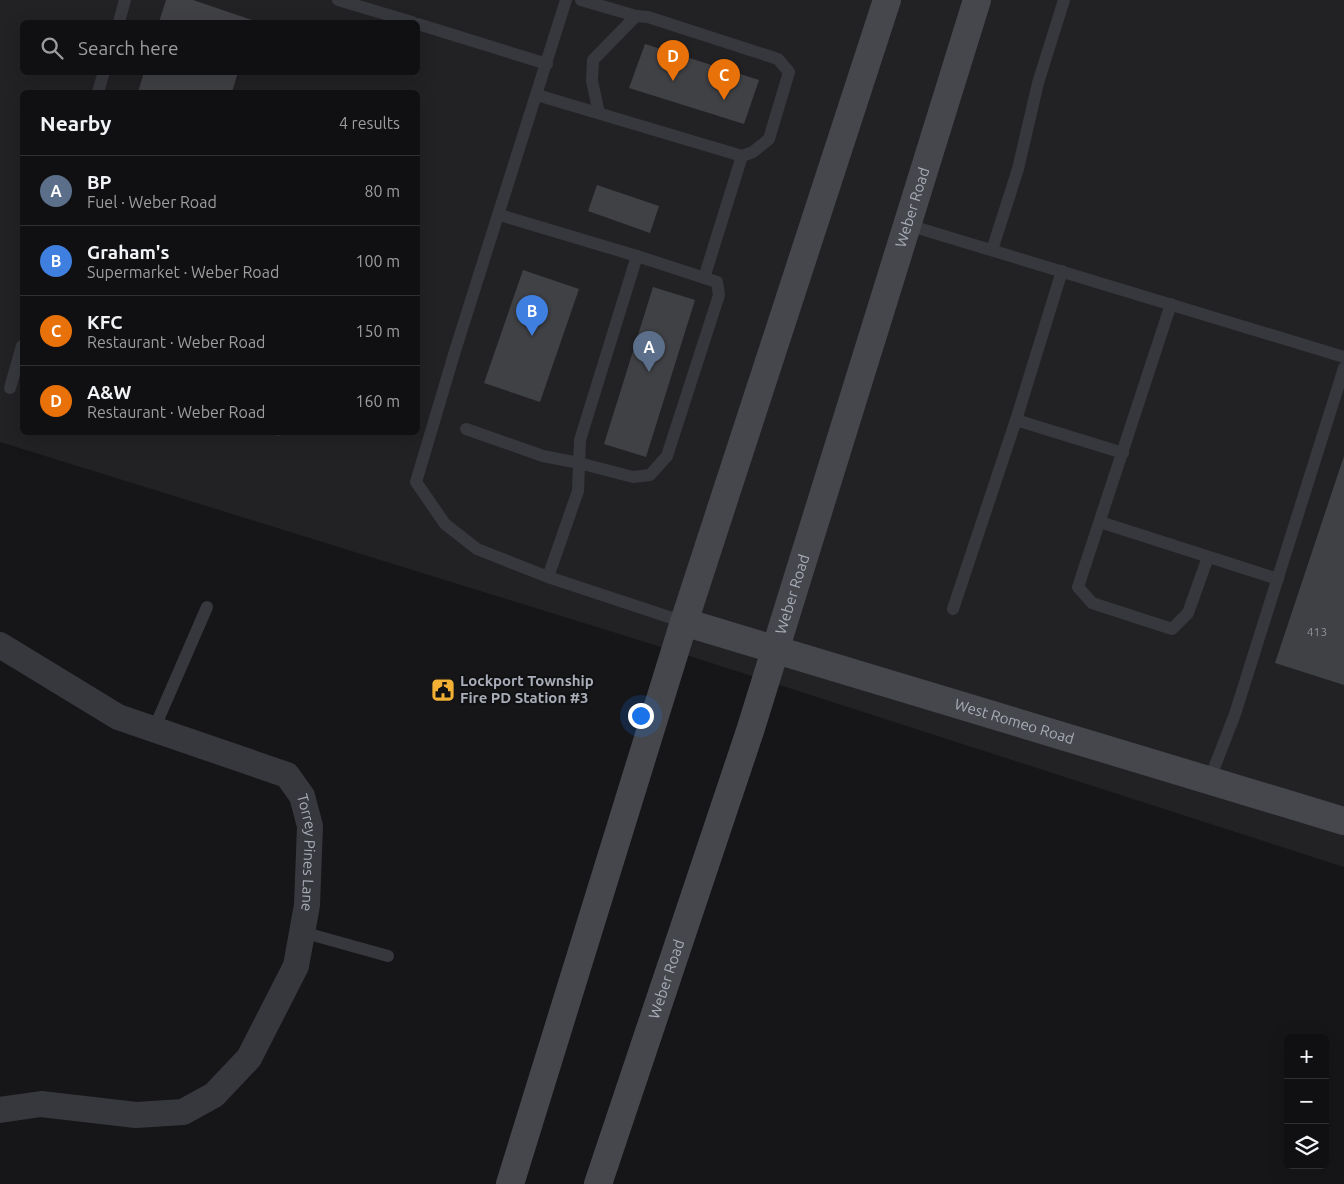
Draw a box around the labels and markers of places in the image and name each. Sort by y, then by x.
pin: D [657,40,689,81]
pin: C [708,59,740,100]
pin: B [516,295,548,336]
pin: A [633,331,665,372]
place label: Lockport Township Fire PD Station #3 [460,672,594,706]
public building icon: Lockport Township Fire PD Station #3 [430,677,456,703]

